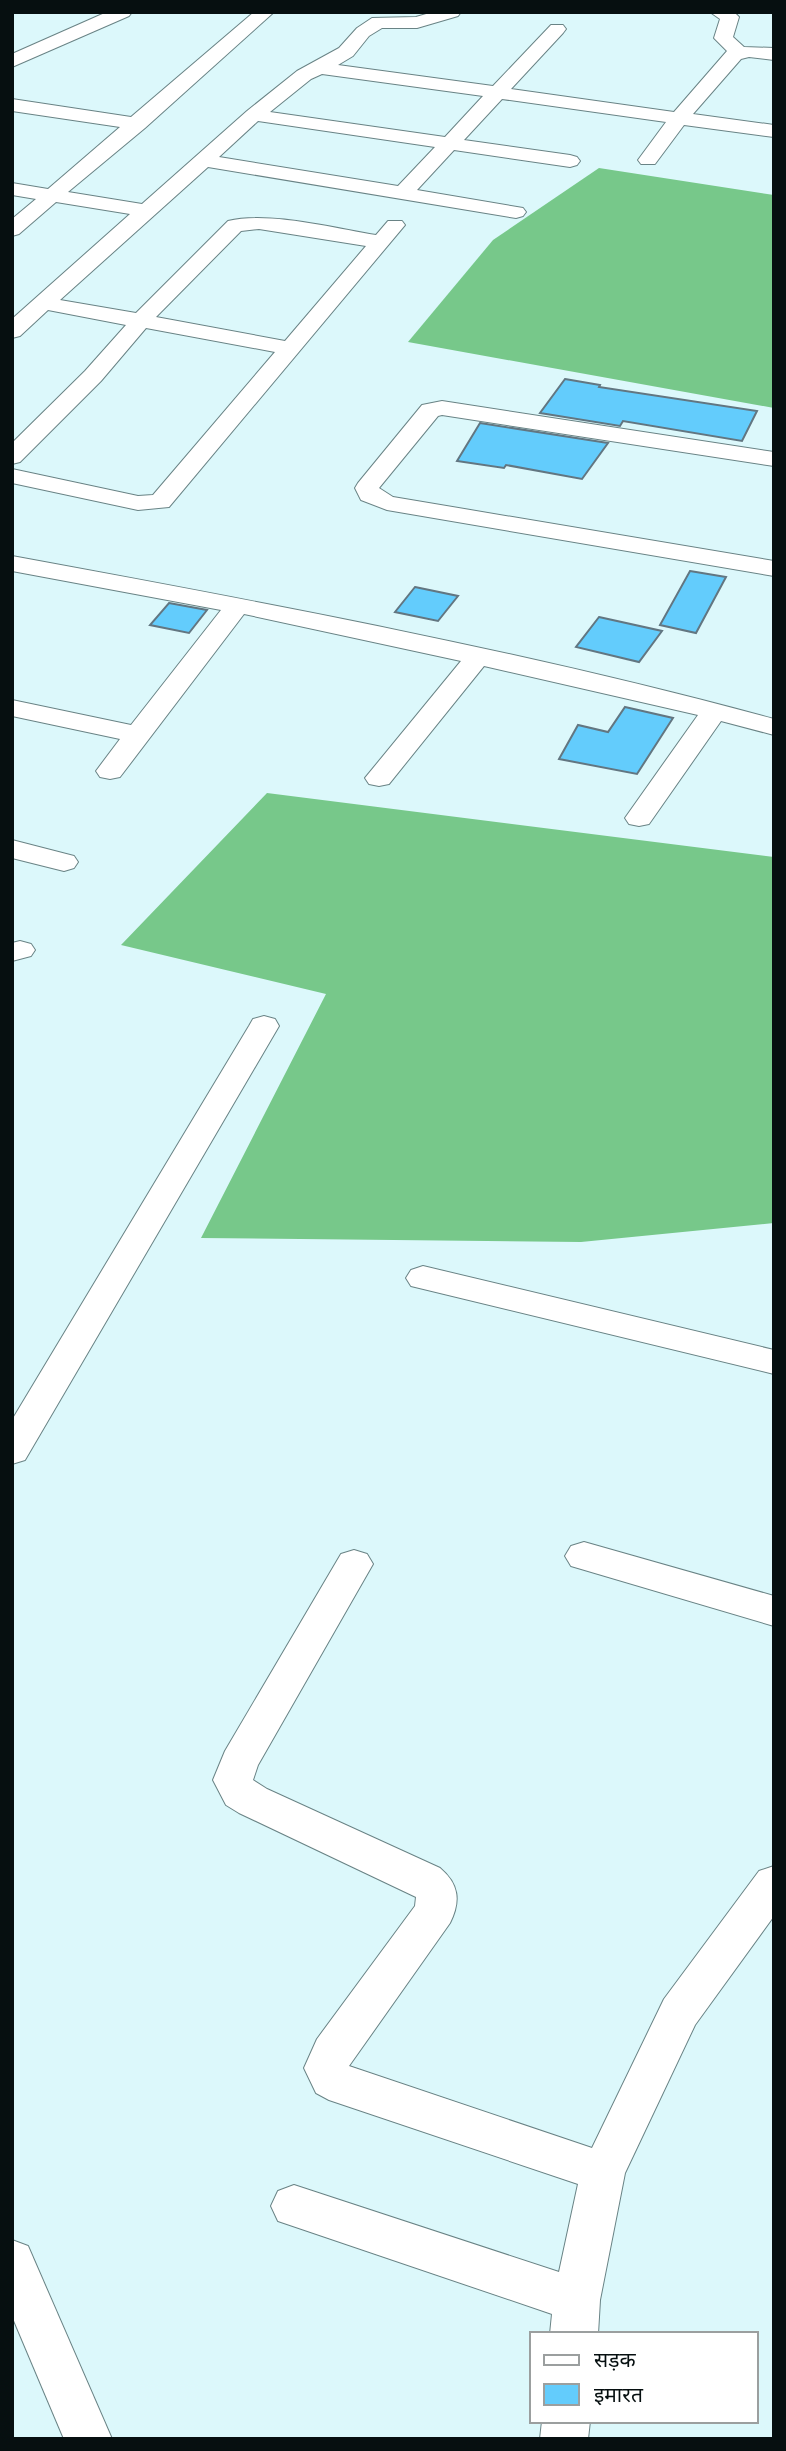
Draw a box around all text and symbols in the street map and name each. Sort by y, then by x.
legend [530,2332,758,2423]
text: सड़क [594,2346,636,2372]
text: इमारत [594,2381,644,2407]

